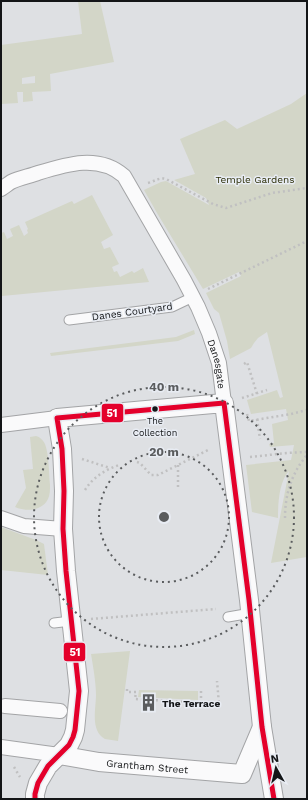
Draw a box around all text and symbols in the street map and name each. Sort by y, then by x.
park label: Temple Gardens [215,174,295,185]
street label: Danes Courtyard [91,300,173,323]
street label: Danesgate [205,338,227,390]
text: 40 m [149,380,179,394]
line badge: 51 [101,403,124,423]
marker: The Collection [150,404,160,414]
text: 51 [106,407,118,420]
place label: The Collection [133,416,177,438]
text: 20 m [149,445,179,459]
centre of rings [157,510,171,524]
line badge: 51 [63,642,86,662]
text: 51 [69,646,81,659]
building icon: The Terrace [139,693,159,713]
place label: The Terrace [162,698,221,709]
north arrow [256,748,296,788]
text: N [270,752,280,766]
street label: Grantham Street [106,758,189,776]

